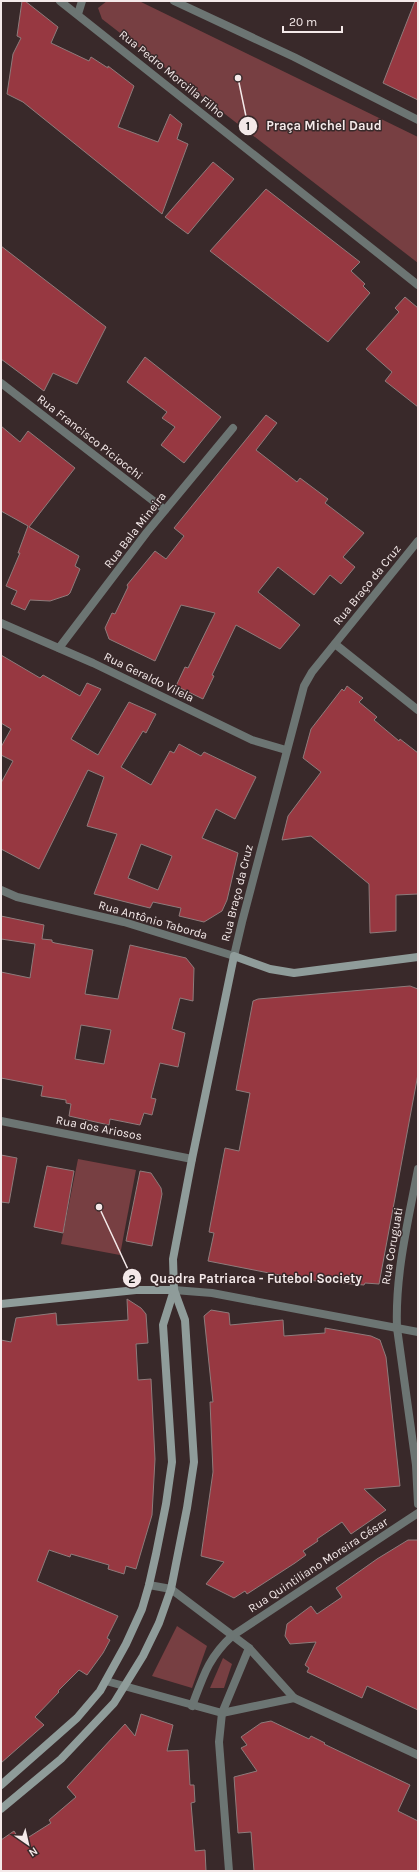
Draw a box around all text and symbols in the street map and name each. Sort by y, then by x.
scale bar [283,8,342,34]
text: 20 m [289,15,317,29]
street label: Rua Pedro Morcilla Filho [116,27,228,121]
callout: Praça Michel Daud [238,113,390,138]
text: Praça Michel Daud [266,118,382,133]
text: 1 [246,119,250,133]
street label: Rua Francisco Piciocchi [34,391,146,483]
street label: Rua Bala Mineira [101,489,169,571]
street label: Rua Braço da Cruz [330,542,404,628]
street label: Rua Geraldo Vilela [102,649,196,705]
street label: Rua Braço da Cruz [218,843,256,943]
street label: Rua Antônio Taborda [97,898,209,942]
street label: Rua dos Ariosos [55,1113,143,1143]
street label: Rua Coruguati [378,1206,406,1286]
callout: Quadra Patriarca - Futebol Society [122,1266,370,1291]
text: Quadra Patriarca - Futebol Society [150,1271,362,1286]
text: 2 [128,1272,136,1286]
street label: Rua Quintiliano Moreira César [246,1514,391,1615]
north arrow [8,1824,48,1864]
text: N [26,1844,40,1859]

